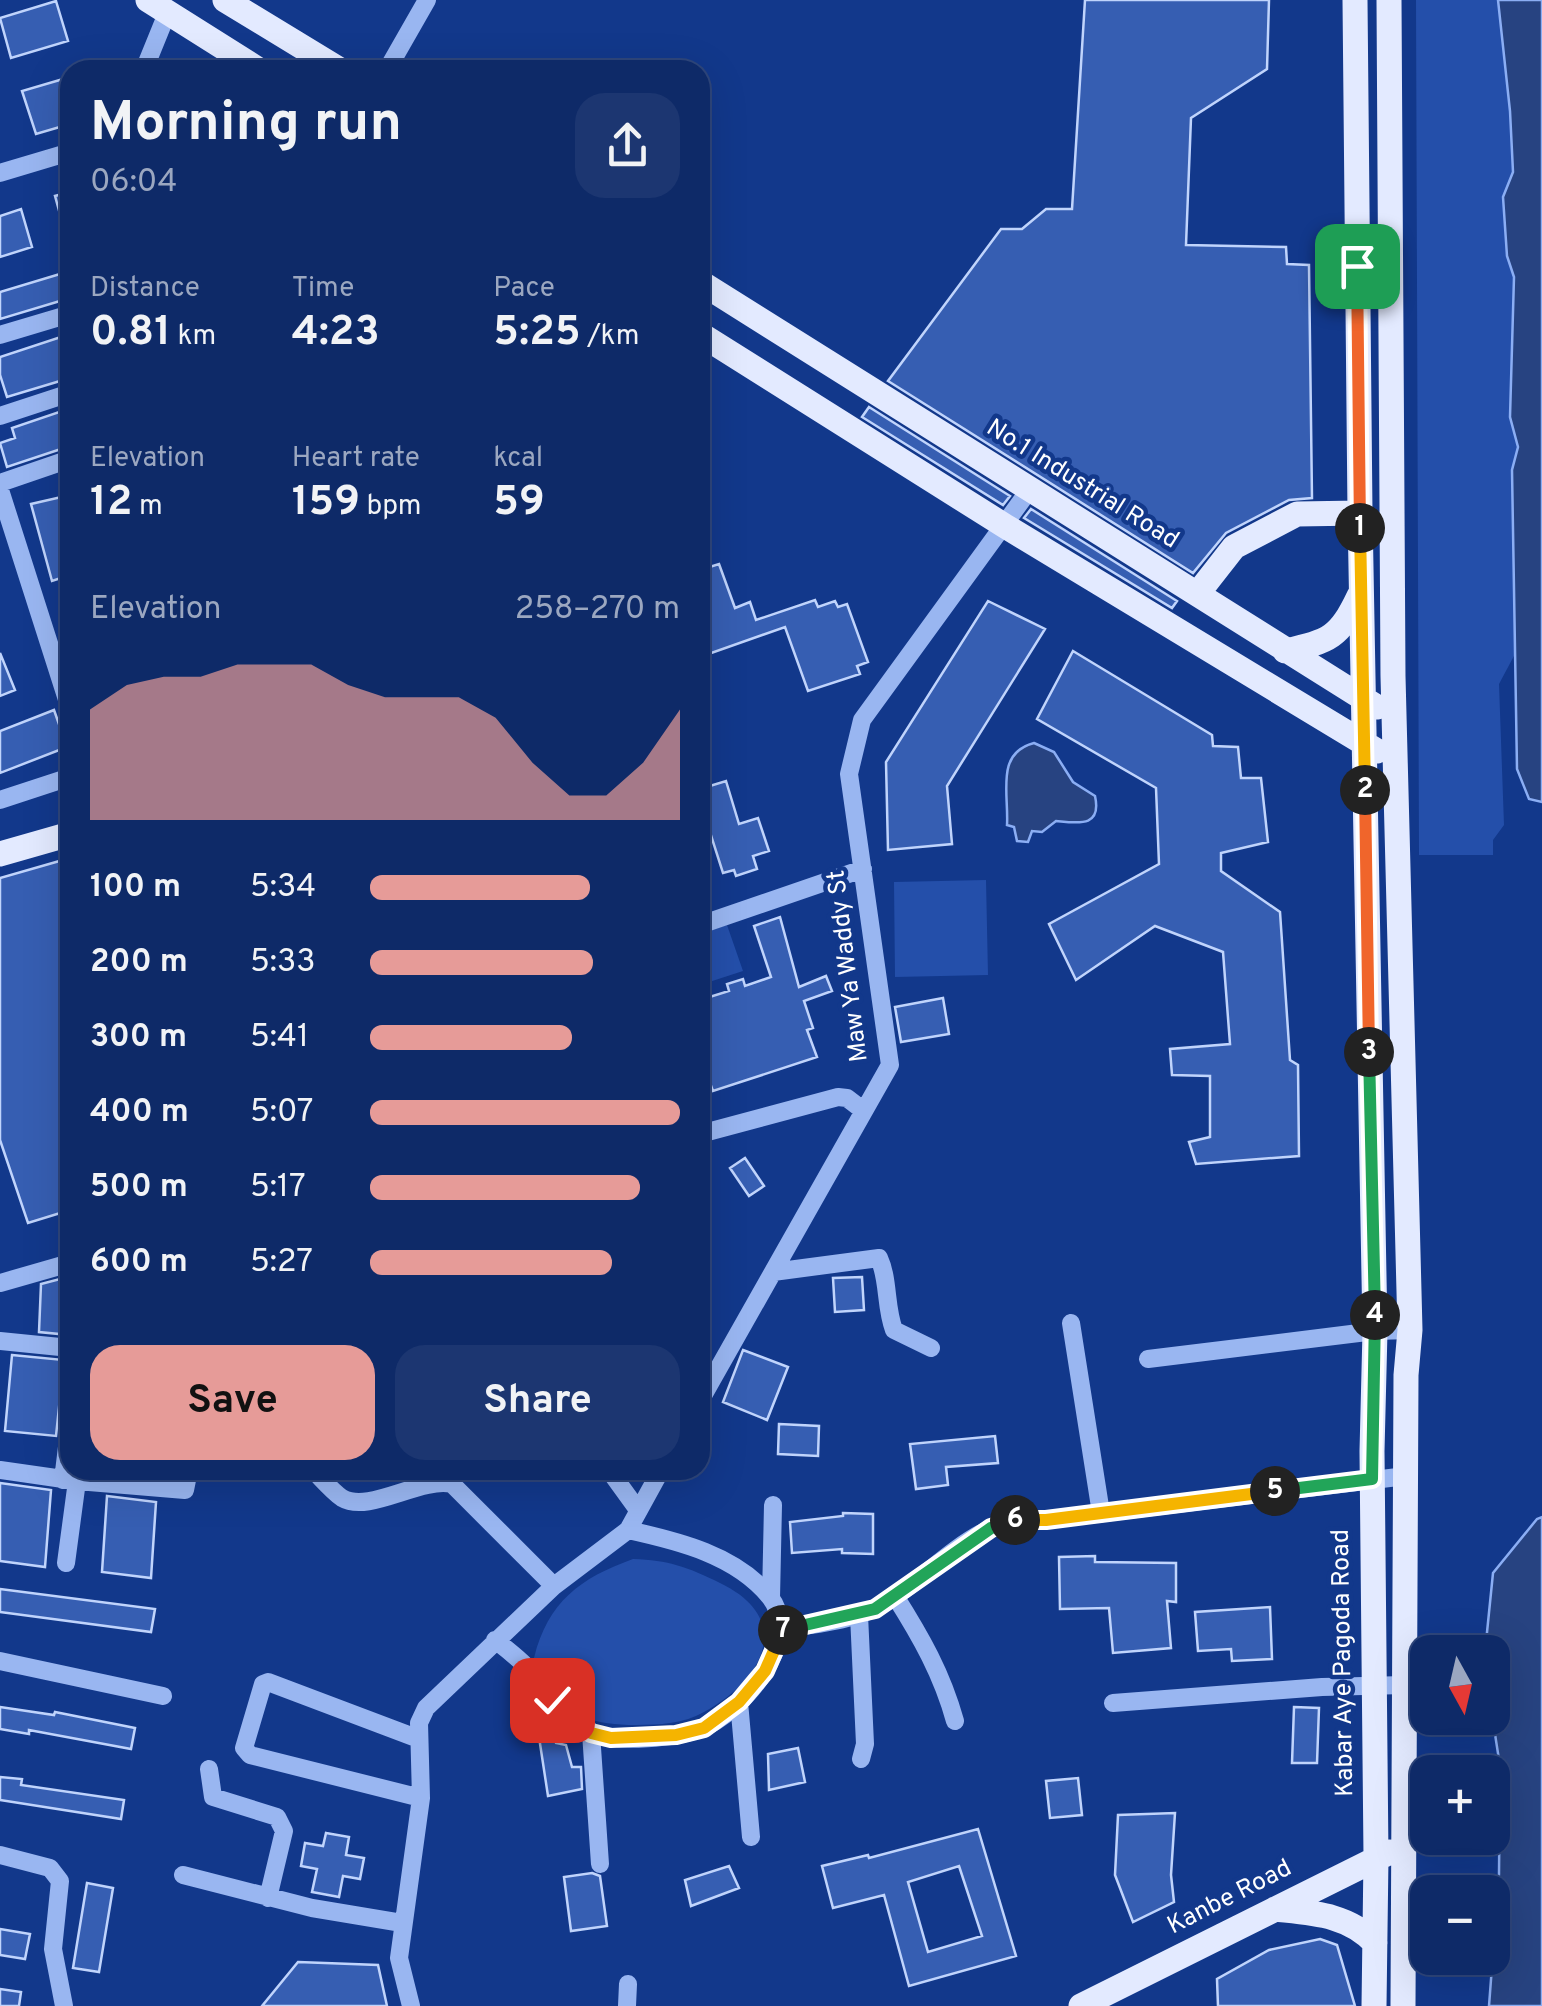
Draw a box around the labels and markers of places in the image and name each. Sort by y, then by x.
pin [1315,224,1400,309]
pin: 1 [1335,503,1385,553]
pin: 2 [1340,765,1390,815]
pin: 3 [1344,1027,1394,1077]
pin: 4 [1350,1290,1400,1340]
pin: 5 [1250,1466,1300,1516]
pin: 6 [990,1495,1040,1545]
pin: 7 [758,1605,808,1655]
pin [510,1658,595,1743]

